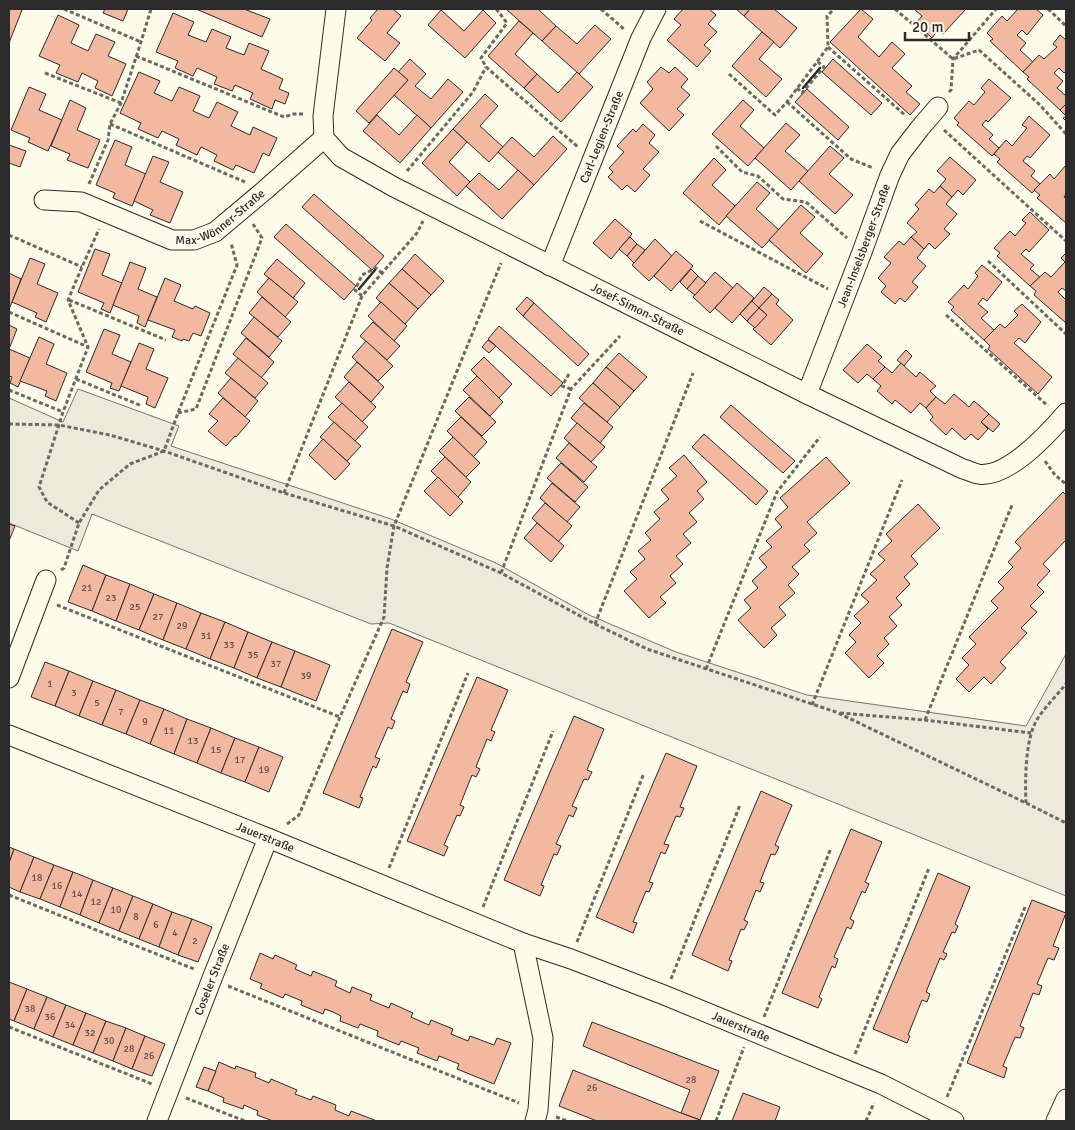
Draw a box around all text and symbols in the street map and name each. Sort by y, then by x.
scale bar [905,10,969,42]
text: 20 m [912,18,943,36]
street label: Carl-Legien-Straße [576,88,627,185]
street label: Jean-Inselsberger-Straße [834,182,894,309]
street label: Max-Wönner-Straße [175,186,268,248]
street label: Josef-Simon-Straße [589,280,687,339]
house number: 21 [82,582,92,594]
house number: 23 [106,592,116,604]
house number: 25 [130,601,140,613]
house number: 27 [153,611,163,623]
house number: 29 [177,620,187,632]
house number: 31 [201,630,211,642]
house number: 33 [224,639,234,651]
house number: 35 [248,649,258,661]
house number: 37 [271,658,281,670]
house number: 39 [301,670,311,682]
house number: 1 [47,678,53,690]
house number: 3 [71,687,77,699]
house number: 5 [94,697,100,709]
house number: 7 [118,706,124,718]
house number: 9 [142,716,148,728]
house number: 11 [164,725,174,737]
house number: 13 [188,735,198,747]
house number: 15 [211,744,221,756]
house number: 17 [235,754,245,766]
house number: 19 [259,764,269,776]
street label: Jauerstraße [234,819,297,856]
house number: 18 [32,872,42,884]
house number: 16 [52,880,62,892]
house number: 14 [72,888,83,900]
house number: 12 [91,896,101,908]
house number: 10 [111,904,121,916]
house number: 8 [133,911,139,923]
house number: 6 [153,919,159,931]
house number: 4 [172,927,178,939]
house number: 2 [192,935,198,947]
street label: Coseler Straße [191,941,233,1017]
house number: 38 [25,1003,35,1015]
street label: Jauerstraße [710,1008,772,1045]
house number: 36 [45,1011,55,1023]
house number: 34 [65,1019,76,1031]
house number: 32 [85,1027,95,1039]
house number: 30 [104,1035,114,1047]
house number: 28 [124,1043,134,1055]
house number: 26 [144,1050,154,1062]
house number: 28 [686,1074,696,1086]
house number: 26 [587,1082,597,1094]

